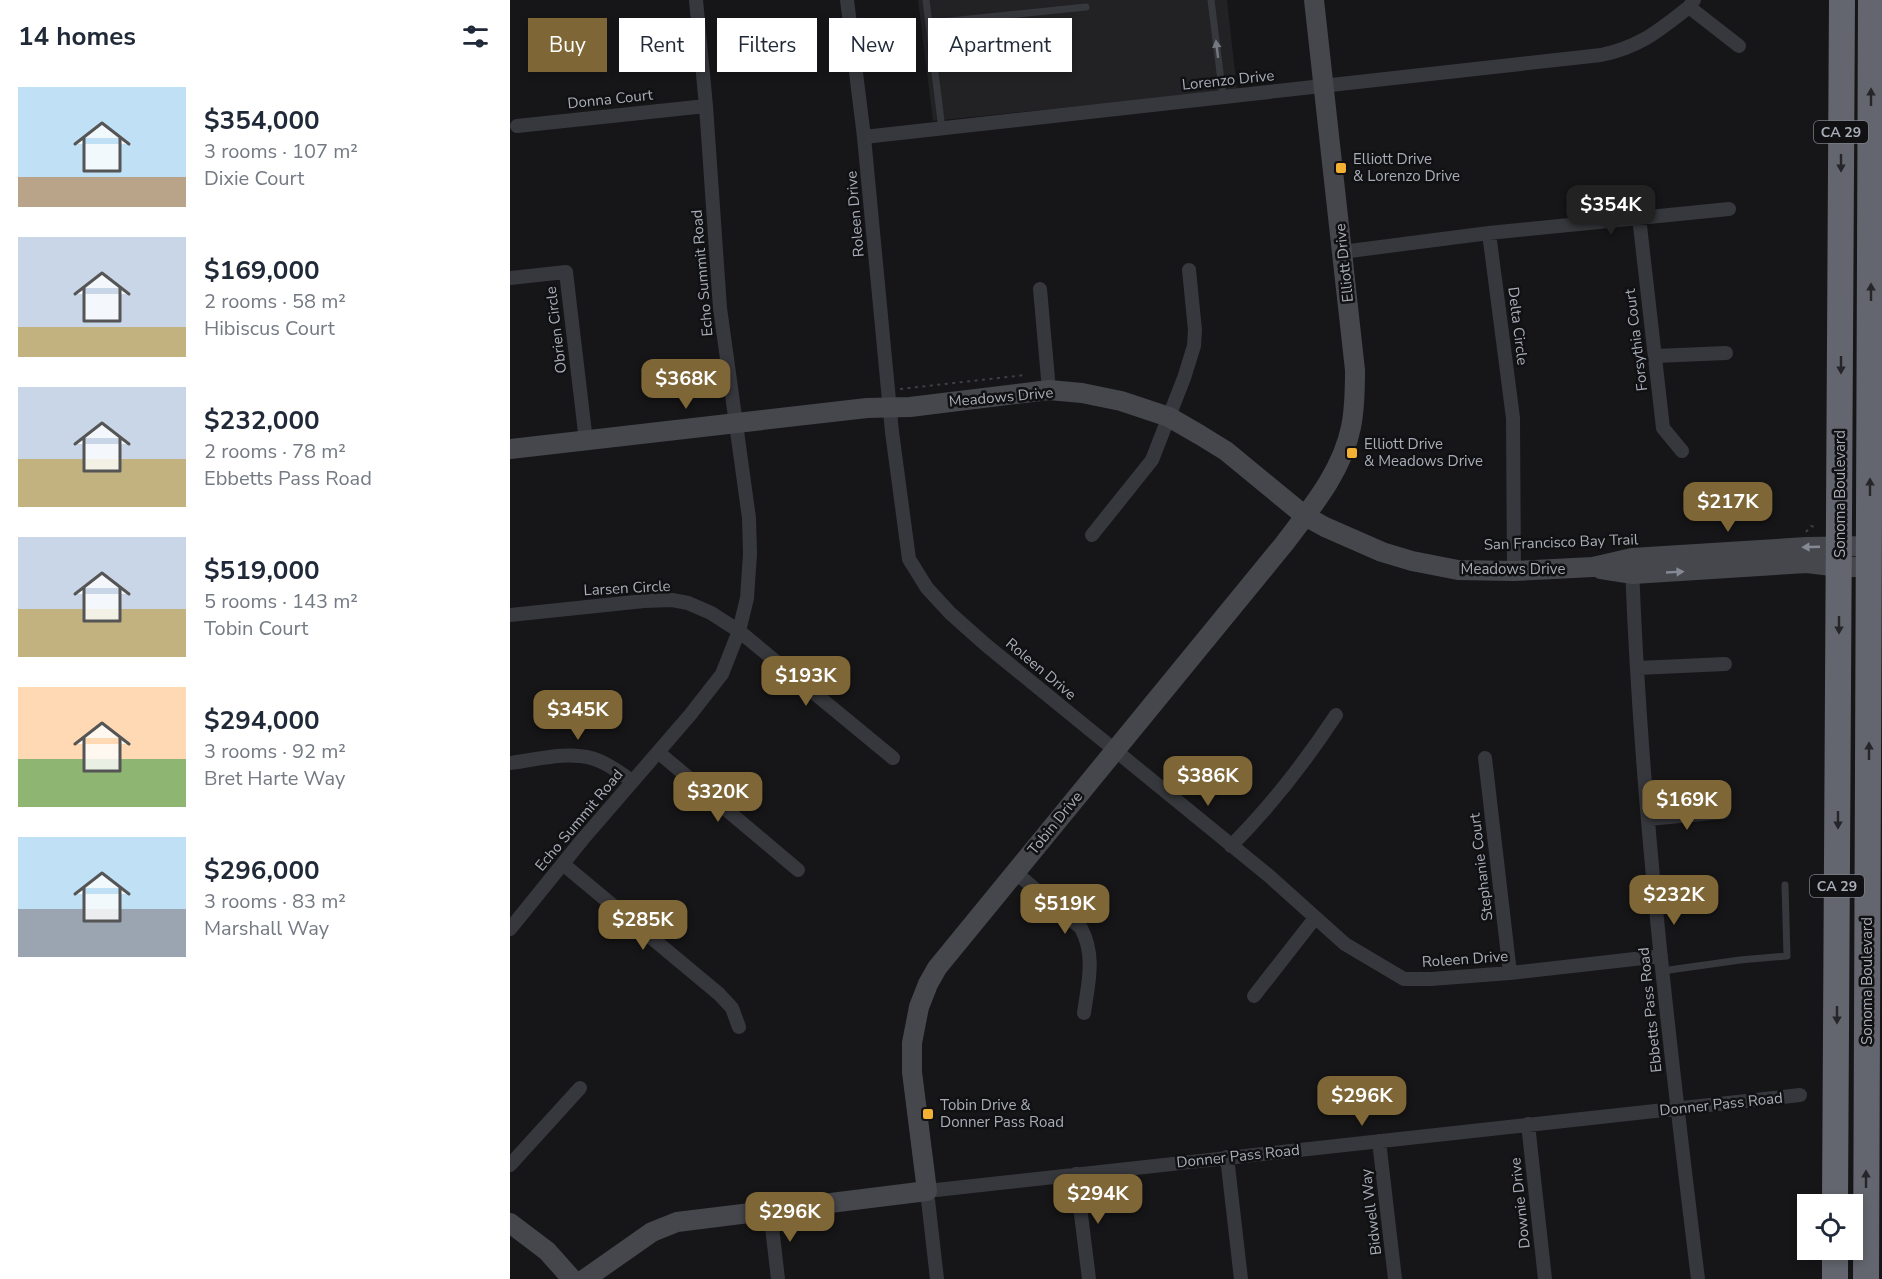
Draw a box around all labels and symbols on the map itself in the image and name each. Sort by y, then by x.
one-way arrow [1212,39,1222,58]
street label: Lorenzo Drive [1181,65,1275,95]
street label: Donna Court [566,85,654,113]
one-way arrow [1866,88,1876,107]
road number: CA 29 [1814,121,1868,143]
place label: Elliott Drive & Lorenzo Drive [1353,149,1460,186]
one-way arrow [1836,154,1846,173]
marker: Elliott Drive & Lorenzo Drive [1334,161,1348,175]
street label: Roleen Drive [841,170,869,258]
pin: $354K [1569,185,1653,236]
street label: Echo Summit Road [686,209,718,337]
street label: Elliott Drive [1330,223,1358,303]
one-way arrow [1866,283,1876,302]
street label: Obrien Circle [541,285,571,375]
street label: Delta Circle [1503,286,1533,366]
street label: Forsythia Court [1620,287,1652,392]
one-way arrow [1836,356,1846,375]
pin: $368K [644,359,728,410]
street label: Meadows Drive [948,382,1054,412]
street label: Sonoma Boulevard [1830,430,1850,558]
place label: Elliott Drive & Meadows Drive [1364,434,1483,471]
marker: Elliott Drive & Meadows Drive [1345,446,1359,460]
one-way arrow [1865,478,1875,497]
pin: $217K [1686,482,1770,533]
street label: San Francisco Bay Trail [1483,529,1639,555]
one-way arrow [1802,542,1821,551]
street label: Meadows Drive [1461,559,1565,579]
one-way arrow [1666,567,1685,576]
street label: Larsen Circle [583,576,671,600]
one-way arrow [1834,616,1844,635]
street label: Roleen Drive [1001,634,1081,704]
pin: $193K [764,656,848,707]
pin: $345K [536,690,620,741]
one-way arrow [1864,741,1874,760]
pin: $386K [1166,756,1250,807]
street label: Echo Summit Road [530,765,628,875]
pin: $320K [676,772,760,823]
pin: $169K [1645,780,1729,831]
street label: Tobin Drive [1023,787,1087,859]
street label: Stephanie Court [1464,811,1498,922]
one-way arrow [1833,811,1843,830]
pin: $232K [1632,875,1716,926]
road number: CA 29 [1810,875,1864,897]
pin: $519K [1023,884,1107,935]
pin: $285K [601,900,685,951]
street label: Sonoma Boulevard [1857,917,1877,1045]
street label: Roleen Drive [1421,946,1509,972]
street label: Ebbetts Pass Road [1633,946,1667,1074]
one-way arrow [1832,1006,1841,1025]
pin: $296K [1320,1076,1404,1127]
street label: Donner Pass Road [1658,1088,1784,1120]
place label: Tobin Drive & Donner Pass Road [940,1095,1064,1132]
marker: Tobin Drive & Donner Pass Road [921,1107,935,1121]
street label: Donner Pass Road [1175,1140,1301,1172]
street label: Downie Drive [1505,1156,1535,1249]
street label: Bidwell Way [1356,1167,1386,1256]
one-way arrow [1861,1169,1871,1188]
pin: $294K [1056,1174,1140,1225]
pin: $296K [748,1192,832,1243]

